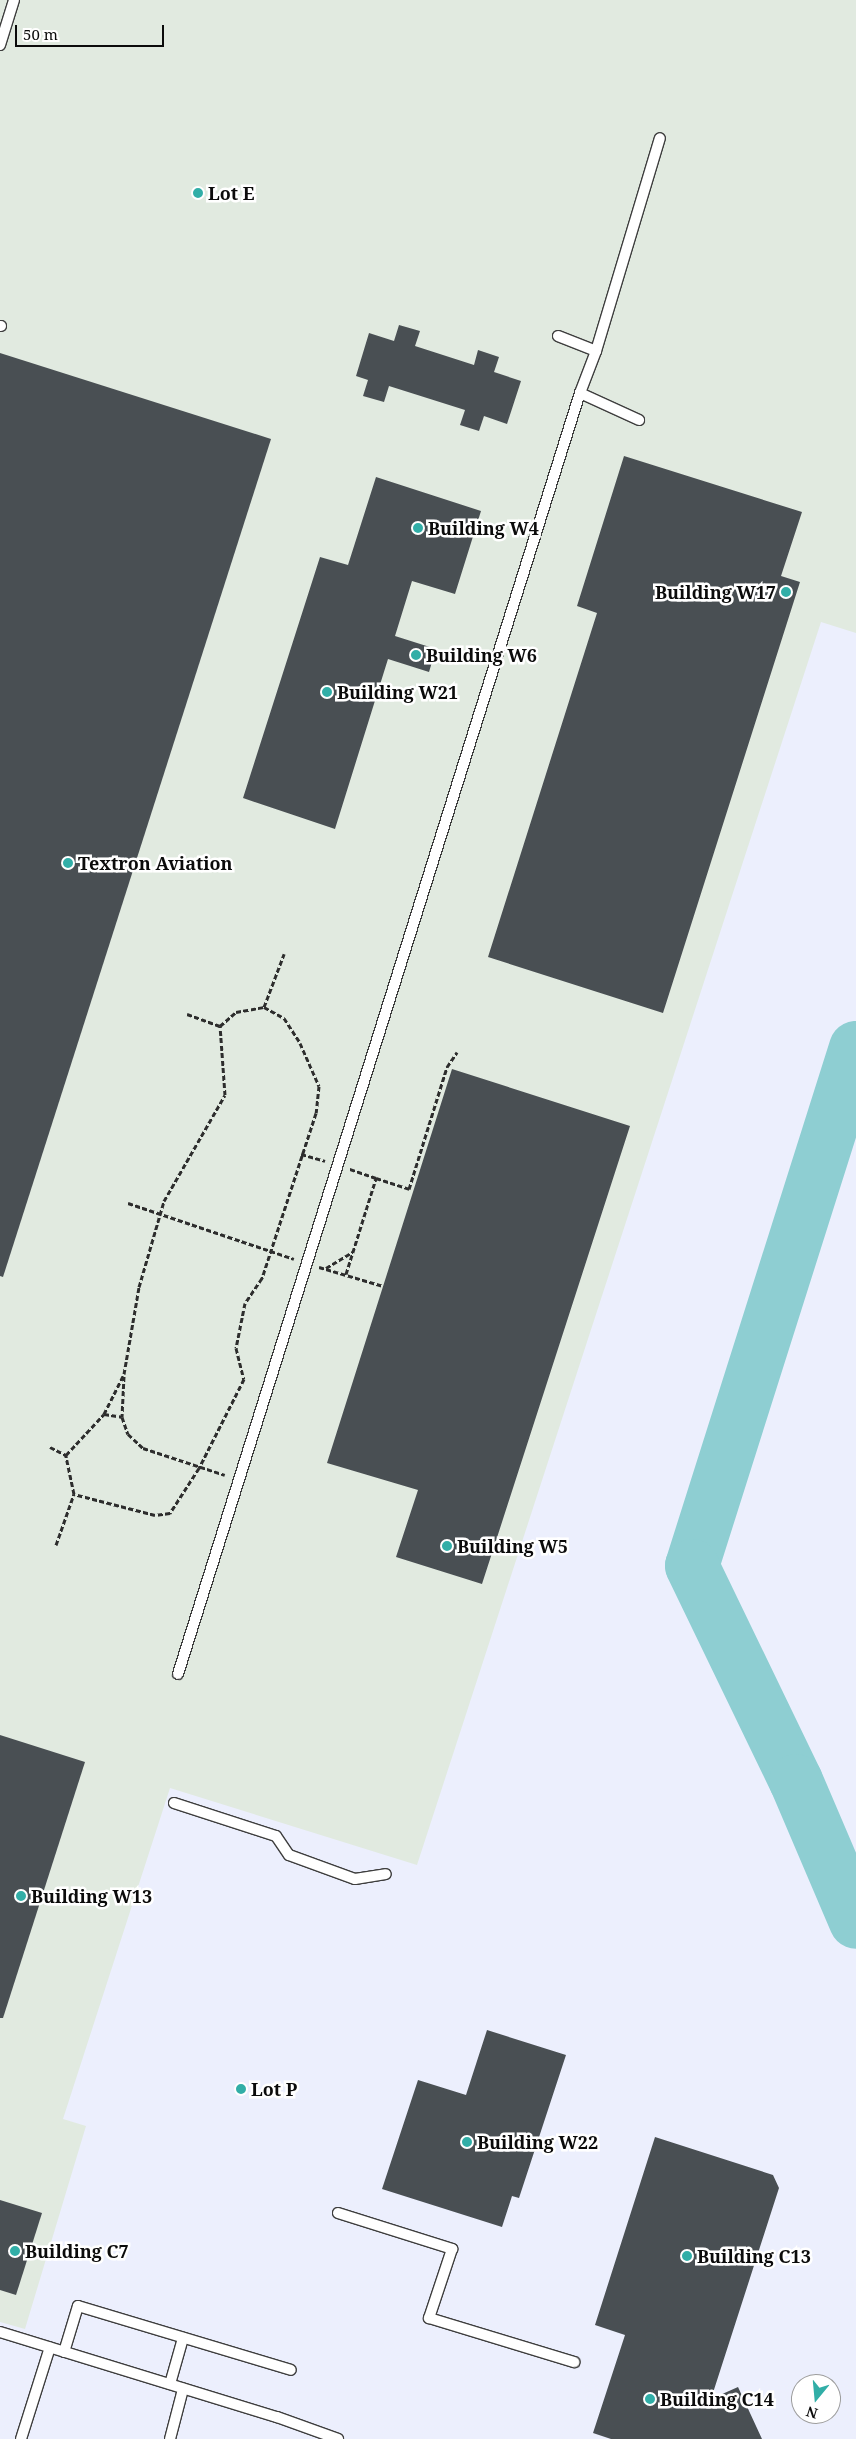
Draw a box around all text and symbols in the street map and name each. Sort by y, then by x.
scale bar [18,15,166,47]
text: 50 m [23,24,58,44]
place label: Lot E [208,182,255,204]
marker: Lot E [192,187,204,199]
place label: Building W4 [428,517,539,539]
marker: Building W4 [412,522,424,534]
place label: Building W17 [655,581,776,603]
marker: Building W17 [780,586,792,598]
place label: Building W6 [426,644,537,666]
marker: Building W6 [410,649,422,661]
place label: Building W21 [337,681,458,703]
marker: Building W21 [321,686,333,698]
place label: Textron Aviation [78,852,233,874]
marker: Textron Aviation [62,857,74,869]
place label: Building W5 [457,1535,568,1557]
marker: Building W5 [441,1540,453,1552]
place label: Building W13 [31,1885,152,1907]
marker: Building W13 [15,1890,27,1902]
place label: Lot P [251,2078,297,2100]
marker: Lot P [235,2083,247,2095]
place label: Building W22 [477,2131,598,2153]
marker: Building W22 [461,2136,473,2148]
place label: Building C7 [25,2240,129,2262]
marker: Building C7 [9,2245,21,2257]
place label: Building C13 [697,2245,811,2267]
marker: Building C13 [681,2250,693,2262]
north arrow [791,2374,841,2424]
place label: Building C14 [660,2388,774,2410]
marker: Building C14 [644,2393,656,2405]
text: N [804,2402,820,2424]

